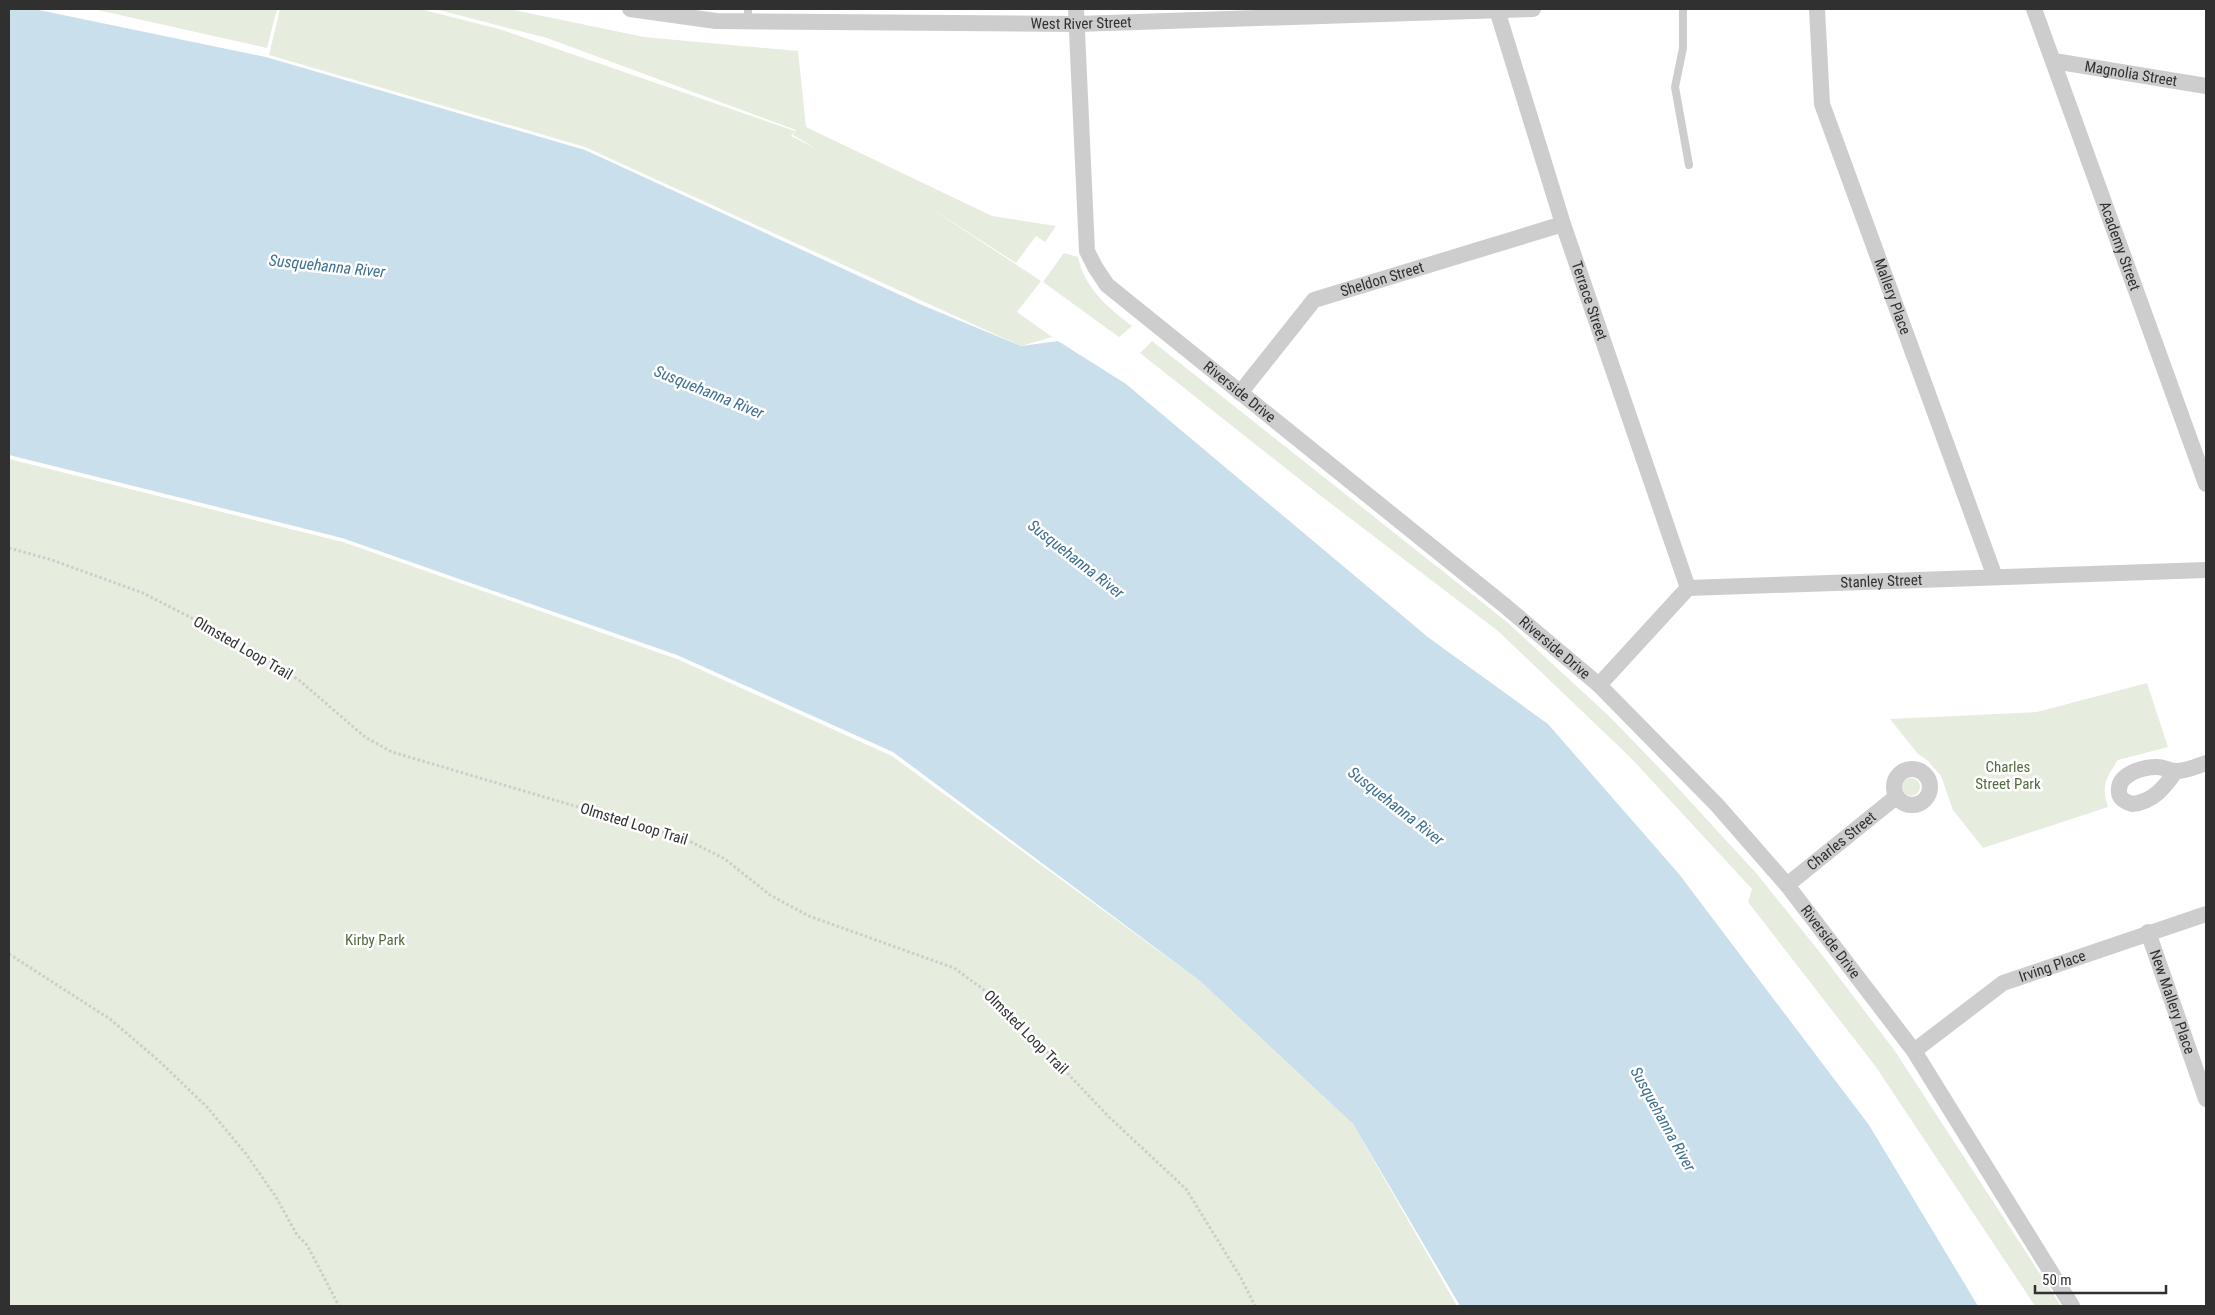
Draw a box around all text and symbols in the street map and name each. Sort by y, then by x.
street label: West River Street [1031,13,1132,33]
street label: Magnolia Street [2083,57,2179,90]
street label: Academy Street [2095,199,2144,293]
water label: Susquehanna River [268,250,387,282]
street label: Mallery Place [1870,256,1915,337]
street label: Sheldon Street [1338,258,1426,300]
street label: Terrace Street [1567,259,1611,343]
street label: Riverside Drive [1200,357,1279,426]
water label: Susquehanna River [651,361,768,423]
water label: Susquehanna River [1024,516,1129,603]
street label: Stanley Street [1840,571,1923,592]
street label: Olmsted Loop Trail [190,612,296,684]
street label: Riverside Drive [1515,613,1594,683]
park label: Charles Street Park [1975,758,2041,793]
water label: Susquehanna River [1344,763,1449,850]
street label: Olmsted Loop Trail [578,799,690,849]
street label: Charles Street [1803,808,1880,874]
street label: Riverside Drive [1797,902,1864,982]
park label: Kirby Park [345,931,405,949]
street label: Irving Place [2016,947,2088,986]
street label: New Mallery Place [2146,947,2199,1057]
street label: Olmsted Loop Trail [980,986,1072,1078]
water label: Susquehanna River [1626,1063,1700,1176]
scale bar [2035,1262,2166,1294]
text: 50 m [2042,1271,2072,1289]

